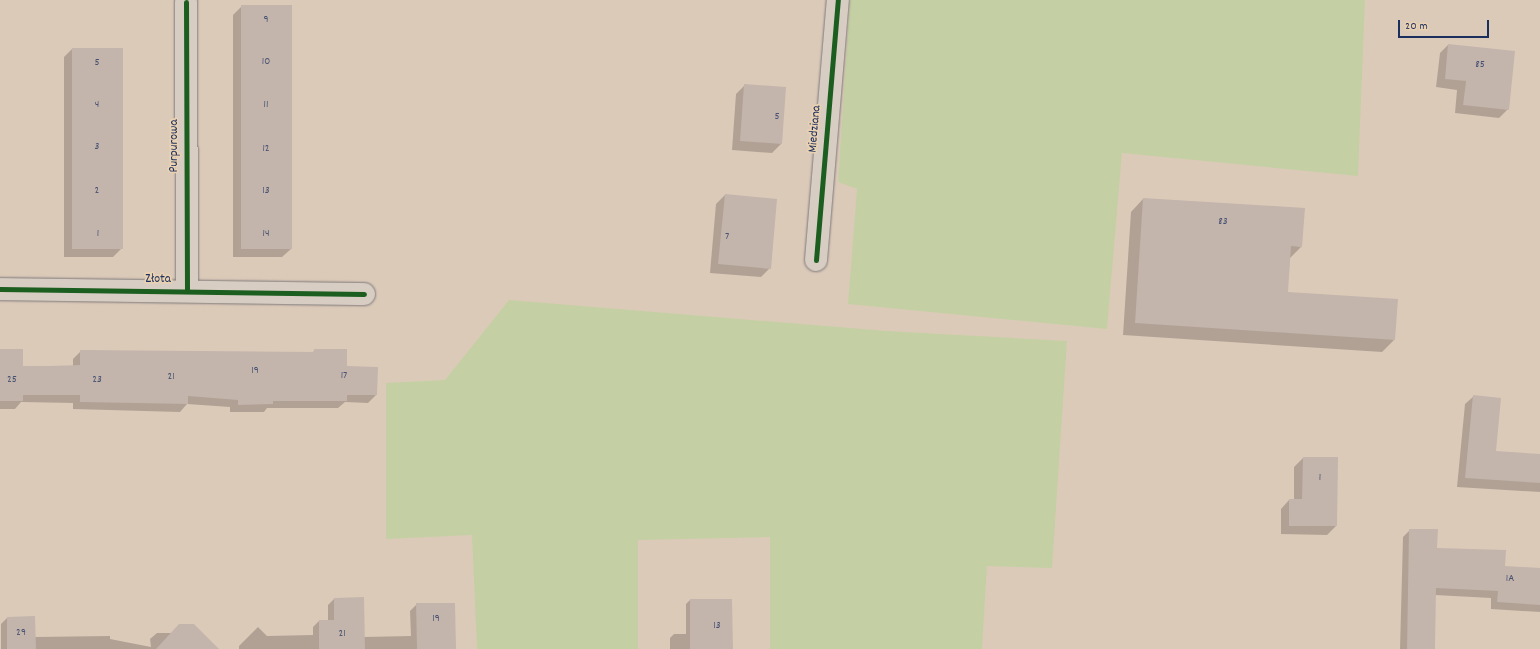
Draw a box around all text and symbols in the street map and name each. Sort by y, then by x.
scale bar [1400,12,1491,38]
house number: 9 [263,13,269,27]
text: 20 m [1405,18,1428,35]
house number: 10 [262,55,270,69]
house number: 5 [94,56,100,70]
house number: 85 [1475,58,1485,72]
house number: 4 [95,98,99,112]
house number: 11 [264,98,268,112]
street label: Miedziana [806,105,826,153]
house number: 5 [774,110,780,124]
street label: Purpurowa [167,119,183,173]
house number: 3 [95,140,99,154]
house number: 12 [262,142,270,156]
house number: 2 [95,184,99,198]
house number: 13 [262,184,270,198]
house number: 83 [1218,215,1228,229]
house number: 1 [97,227,99,241]
house number: 14 [263,227,269,241]
house number: 7 [725,230,729,244]
street label: Złota [145,272,171,288]
house number: 19 [251,364,259,378]
house number: 17 [341,369,347,383]
house number: 21 [167,370,175,384]
house number: 25 [7,373,17,387]
house number: 23 [92,373,102,387]
house number: 1 [1319,471,1321,485]
house number: 1A [1506,572,1514,586]
house number: 19 [432,612,440,626]
house number: 13 [713,619,721,633]
house number: 29 [16,626,26,640]
house number: 21 [338,627,346,641]

